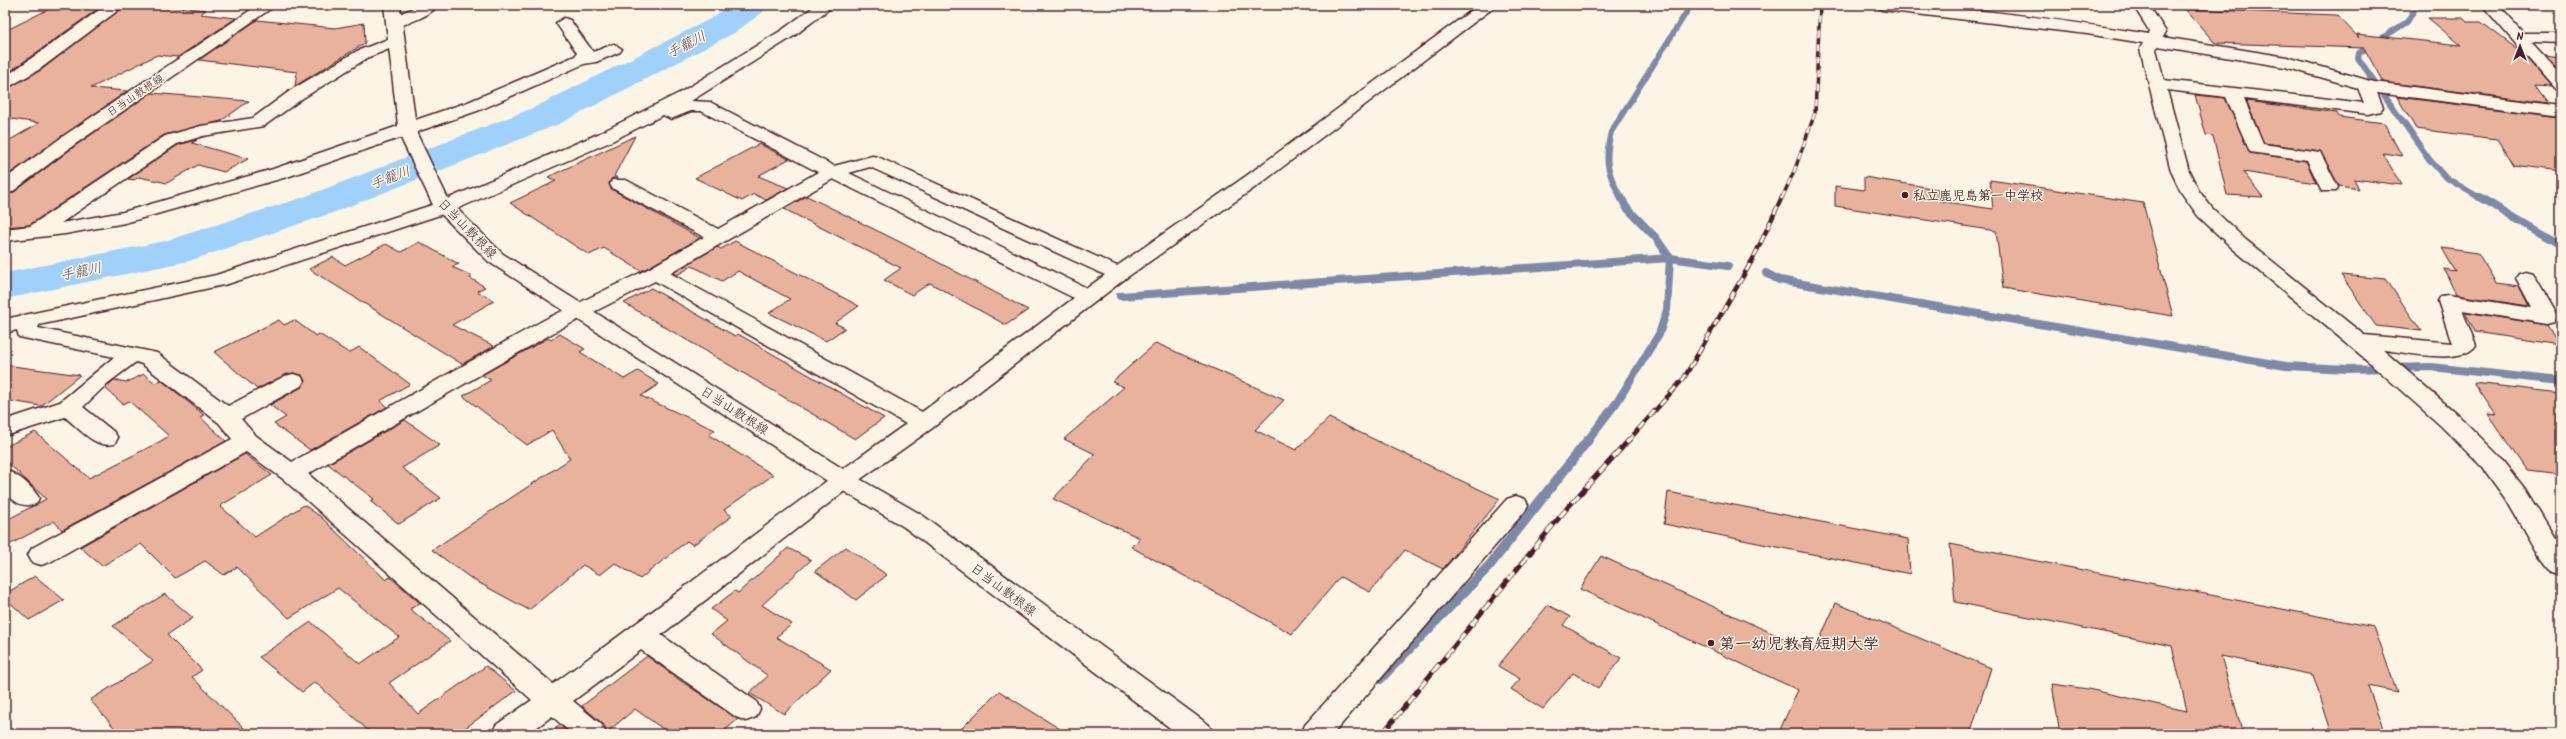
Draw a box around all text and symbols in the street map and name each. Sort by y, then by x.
water label: 手籠川 [663,26,710,64]
north arrow [2500,26,2540,66]
text: N [2517,28,2524,46]
street label: 日当山敷根線 [103,70,168,122]
water label: 手籠川 [367,160,414,196]
place label: 私立鹿児島第一中学校 [1913,186,2043,207]
marker: 私立鹿児島第一中学校 [1900,190,1910,200]
street label: 日当山敷根線 [432,194,502,265]
water label: 手籠川 [58,257,104,287]
street label: 日当山敷根線 [696,381,773,442]
street label: 日当山敷根線 [966,558,1041,623]
place label: 第一幼児教育短期大学 [1719,632,1879,657]
marker: 第一幼児教育短期大学 [1706,638,1716,648]

